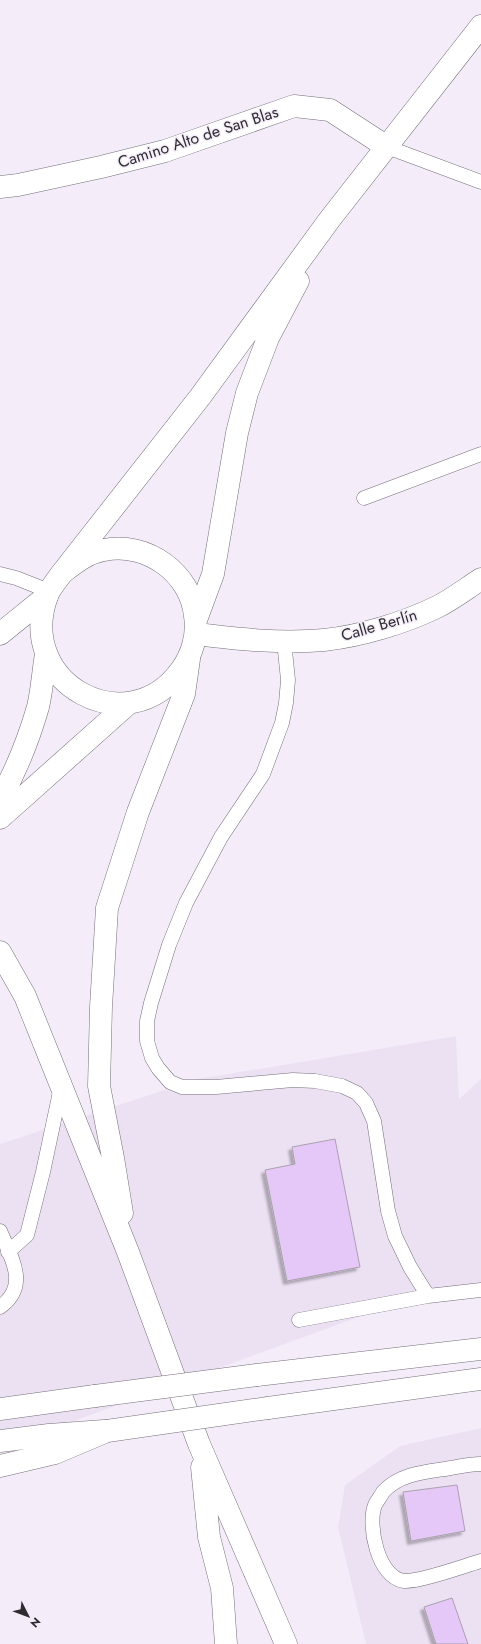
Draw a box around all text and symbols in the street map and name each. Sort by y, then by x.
street label: Camino Alto de San Blas [115,100,281,174]
street label: Calle Berlín [338,603,420,647]
north arrow [8,1596,48,1636]
text: N [27,1614,44,1631]

